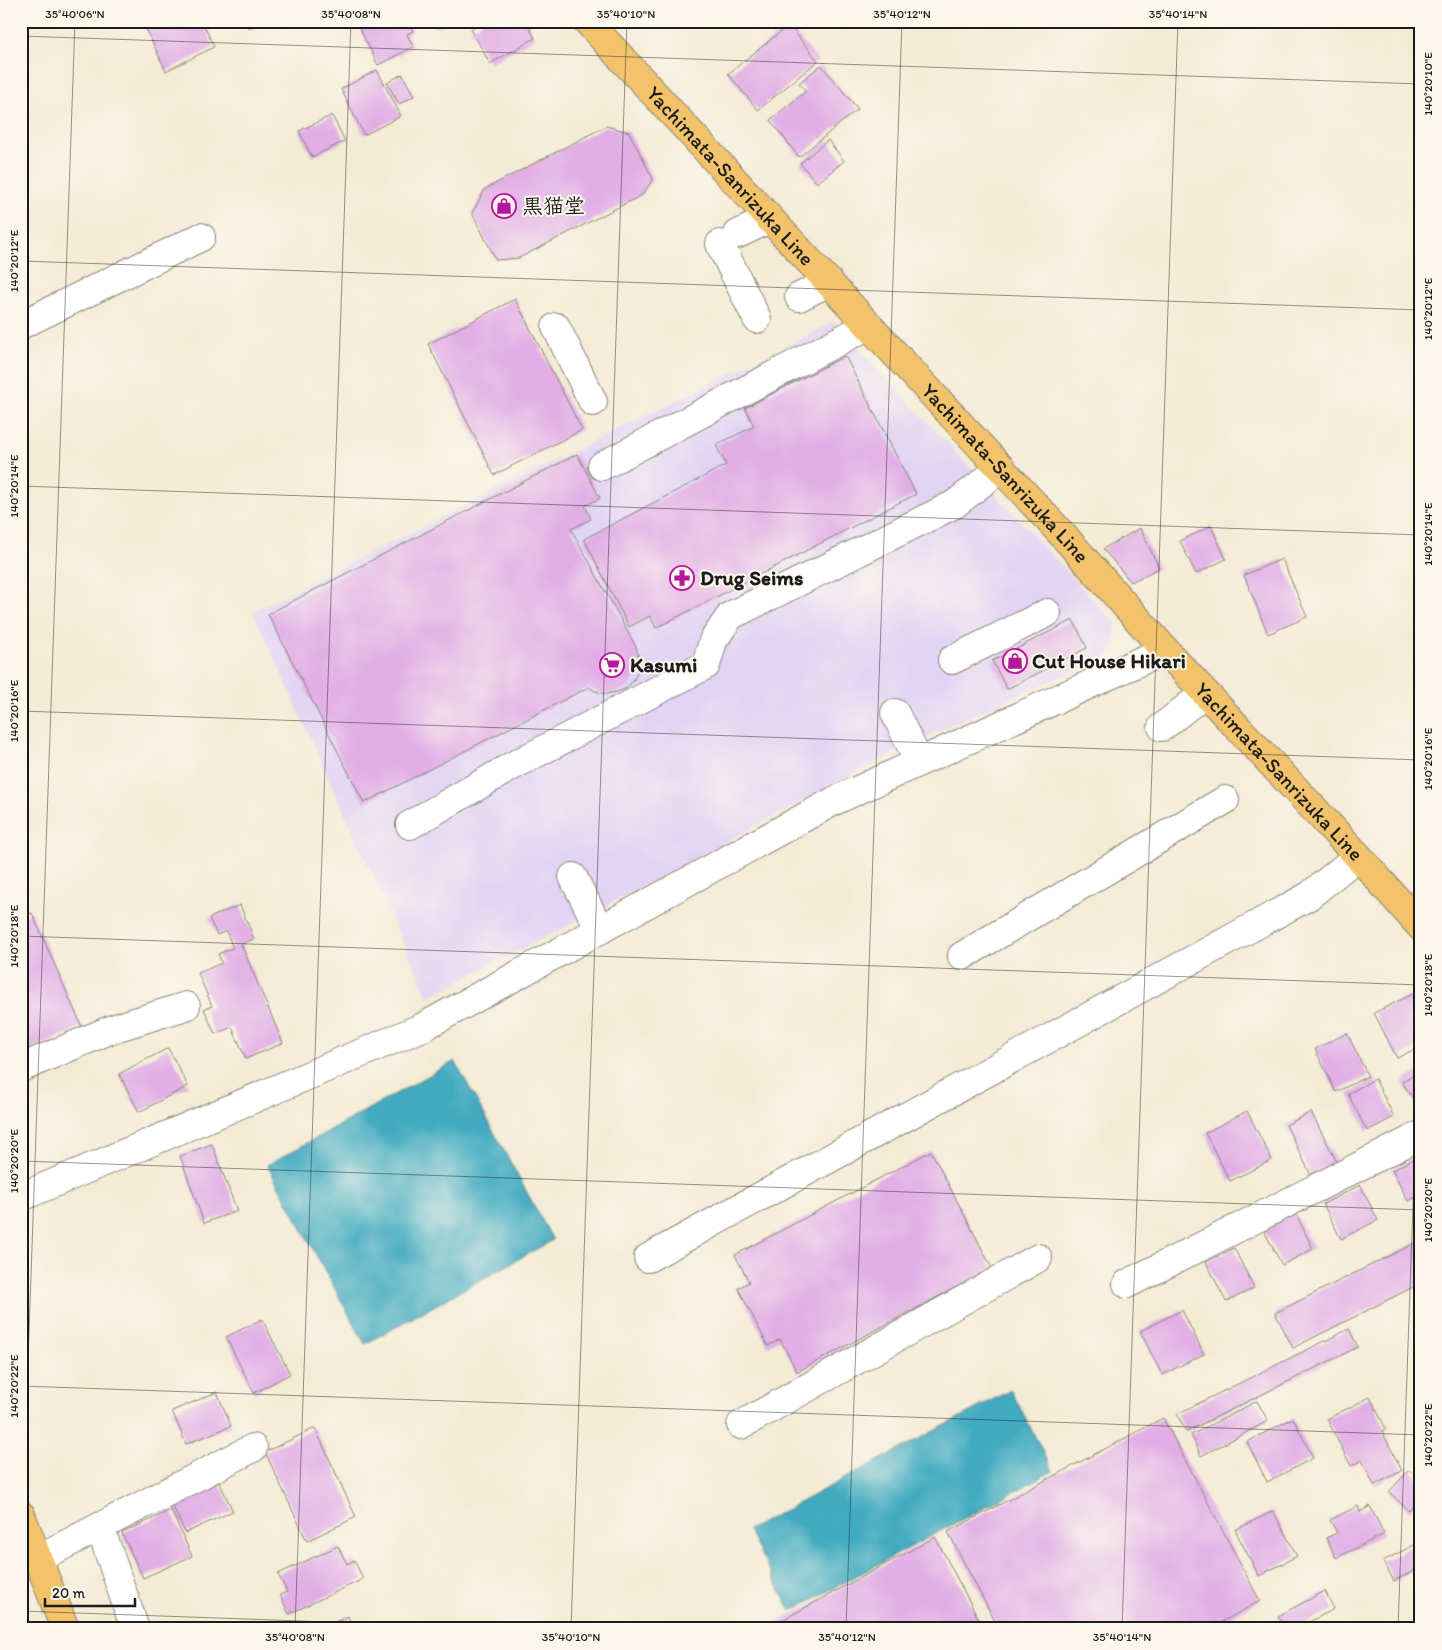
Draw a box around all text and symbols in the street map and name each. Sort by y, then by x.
text: 35°40'06"N [45,7,105,21]
text: 35°40'08"N [321,7,381,21]
text: 35°40'10"N [597,7,655,21]
text: 35°40'12"N [873,7,931,21]
text: 35°40'14"N [1149,7,1207,21]
text: 140°20'10"E [1421,52,1435,116]
street label: Yachimata-Sanrizuka Line [642,81,820,270]
shop icon: 黒猫堂 [491,193,517,219]
place label: 黒猫堂 [522,193,585,218]
text: 140°20'12"E [7,229,21,292]
text: 140°20'12"E [1421,277,1435,340]
street label: Yachimata-Sanrizuka Line [917,378,1095,568]
text: 140°20'14"E [7,454,21,518]
text: 140°20'14"E [1421,502,1435,566]
pharmacy icon: Drug Seims [669,565,695,591]
place label: Drug Seims [700,565,803,591]
shop icon: Cut House Hikari [1002,648,1028,674]
place label: Cut House Hikari [1032,648,1186,673]
supermarket icon: Kasumi [599,652,625,678]
place label: Kasumi [630,652,697,677]
street label: Yachimata-Sanrizuka Line [1190,677,1369,866]
text: 140°20'16"E [7,679,21,742]
text: 140°20'16"E [1421,727,1435,790]
text: 140°20'18"E [7,904,21,967]
text: 140°20'18"E [1421,953,1435,1016]
text: 140°20'20"E [7,1128,21,1193]
text: 140°20'20"E [1421,1177,1435,1242]
text: 140°20'22"E [7,1354,21,1418]
text: 140°20'22"E [1421,1403,1435,1467]
scale bar [45,1575,135,1607]
text: 20 m [52,1584,86,1602]
text: 35°40'08"N [265,1630,325,1644]
text: 35°40'10"N [542,1630,600,1644]
text: 35°40'12"N [818,1630,876,1644]
text: 35°40'14"N [1093,1630,1151,1644]

